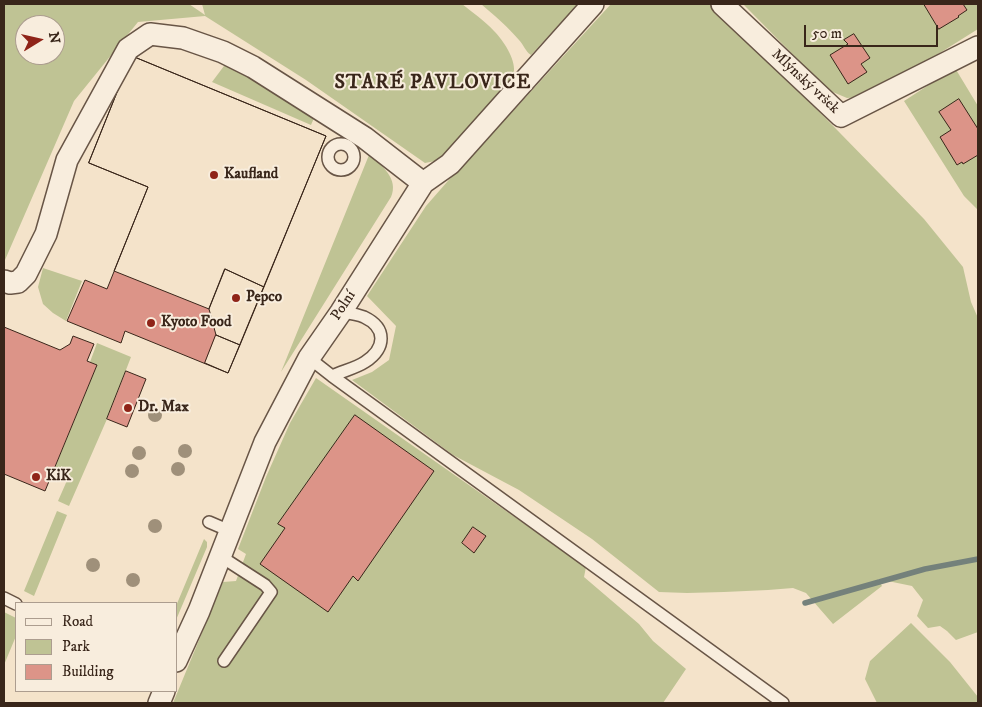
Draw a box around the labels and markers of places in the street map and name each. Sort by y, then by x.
place label: Kaufland [224,166,278,184]
marker: Kaufland [208,169,220,181]
place label: Pepco [246,289,282,307]
marker: Pepco [230,292,242,304]
place label: Kyoto Food [161,314,231,332]
marker: Kyoto Food [145,317,157,329]
place label: Dr. Max [138,399,189,417]
marker: Dr. Max [122,402,134,414]
place label: KiK [46,468,71,486]
marker: KiK [30,471,42,483]

